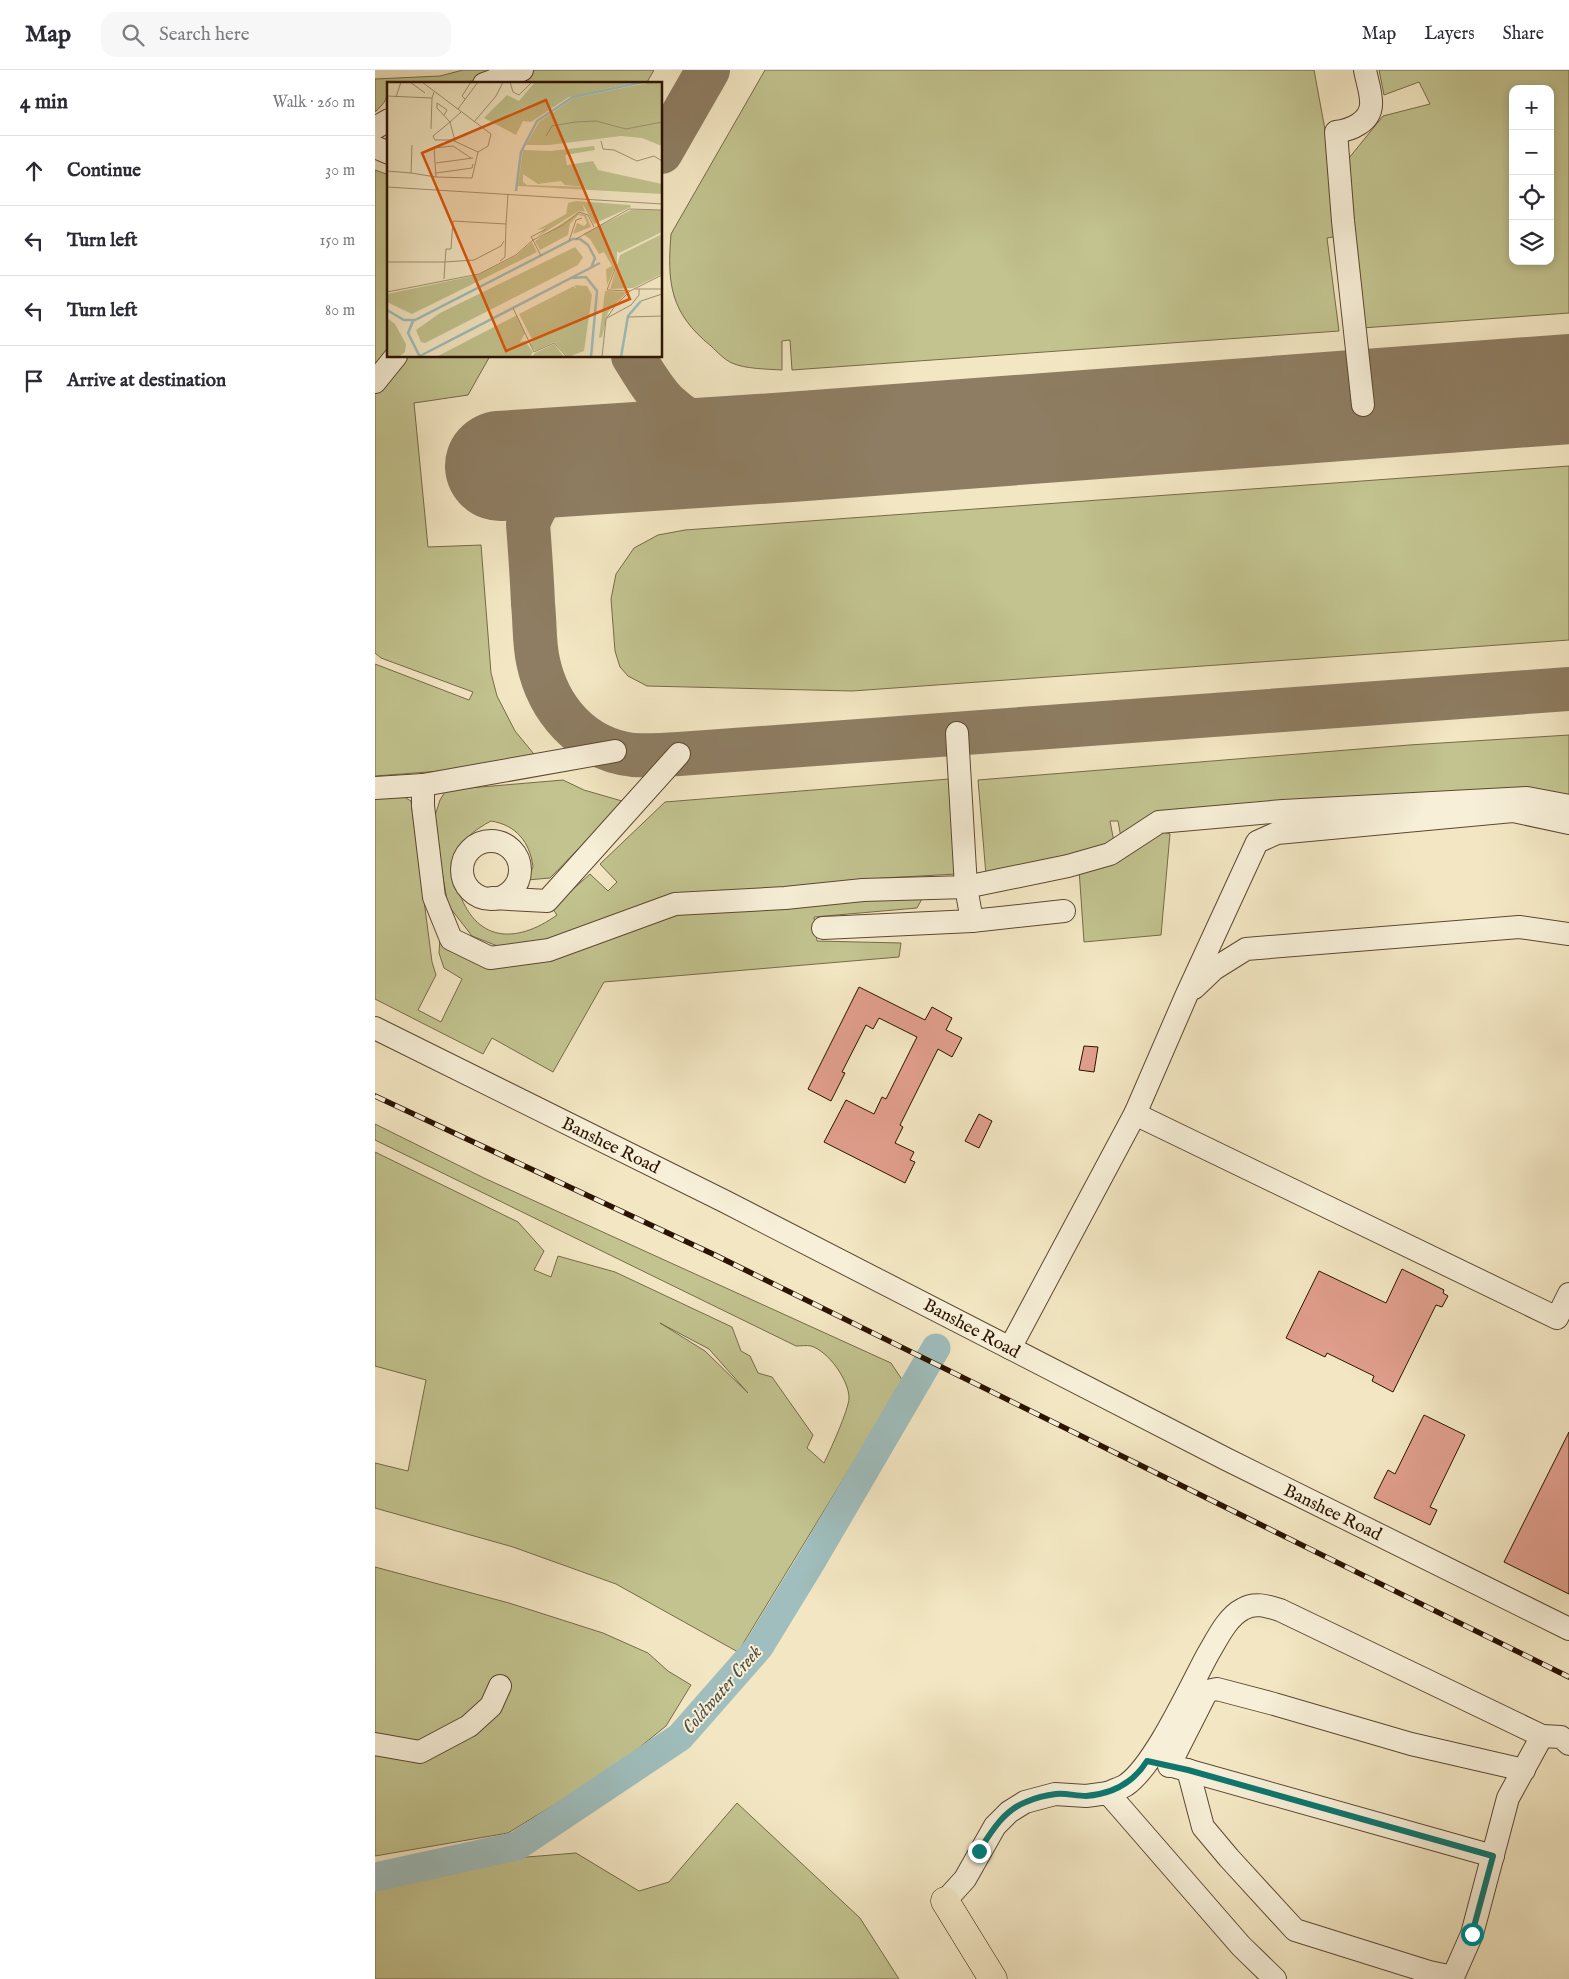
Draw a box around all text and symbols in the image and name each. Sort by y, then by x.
search box [101,12,451,57]
text: Map [25,19,71,50]
icon: search [119,21,147,49]
text: Search here [159,23,250,47]
text: Map [1362,23,1396,46]
text: Layers [1424,23,1475,46]
text: Share [1503,23,1544,46]
inset map [387,82,663,358]
map controls [1509,85,1554,265]
button: + [1509,85,1554,130]
text: 4 min [20,89,68,116]
text: Walk · 260 m [272,93,355,113]
button: − [1509,130,1554,175]
icon: ahead [20,157,48,185]
text: Continue [67,159,141,183]
text: 30 m [325,161,355,181]
button: locate [1509,175,1554,220]
button: layers [1509,220,1554,265]
icon: left [20,227,48,255]
text: Turn left [67,229,138,253]
text: 150 m [320,231,355,251]
icon: left [20,297,48,325]
text: Turn left [67,299,138,323]
text: 80 m [325,301,355,321]
icon: arrive [20,367,48,395]
text: Arrive at destination [67,369,226,393]
street label: Banshee Road [558,1113,663,1180]
street label: Banshee Road [919,1294,1024,1365]
street label: Banshee Road [1280,1480,1385,1547]
water label: Coldwater Creek [678,1641,768,1740]
route end [968,1840,991,1863]
route start [1461,1923,1484,1946]

